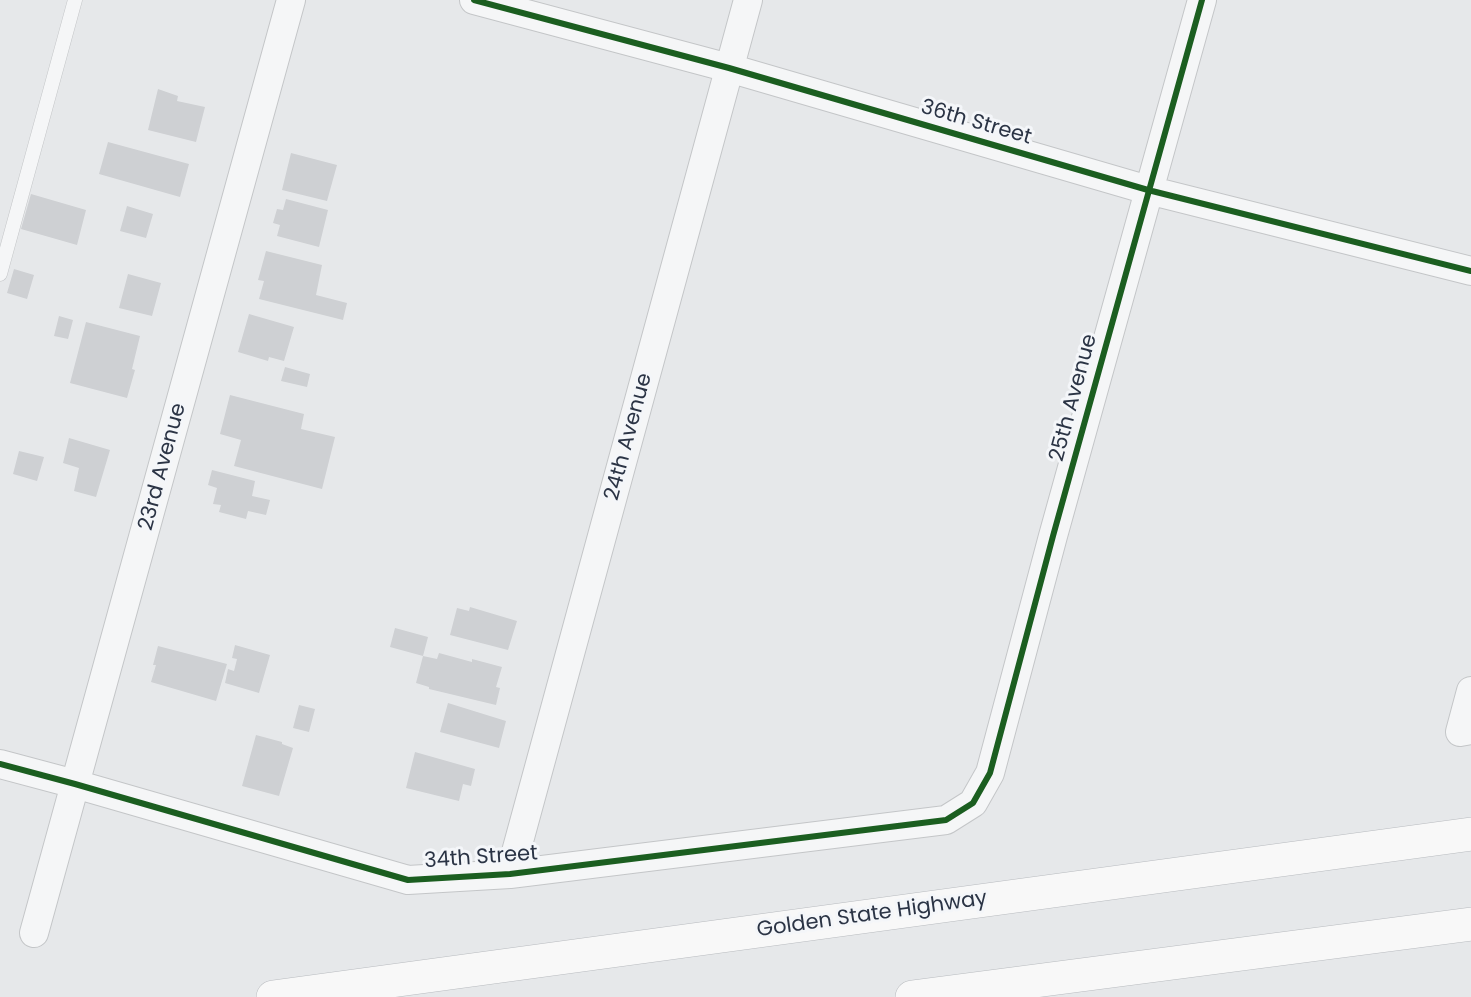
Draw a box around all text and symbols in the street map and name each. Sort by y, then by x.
street label: 36th Street [918,95,1034,151]
street label: 25th Avenue [1045,332,1103,464]
street label: 24th Avenue [600,371,658,503]
street label: 23rd Avenue [134,401,192,533]
street label: 34th Street [423,841,539,875]
street label: Golden State Highway [755,886,989,944]

